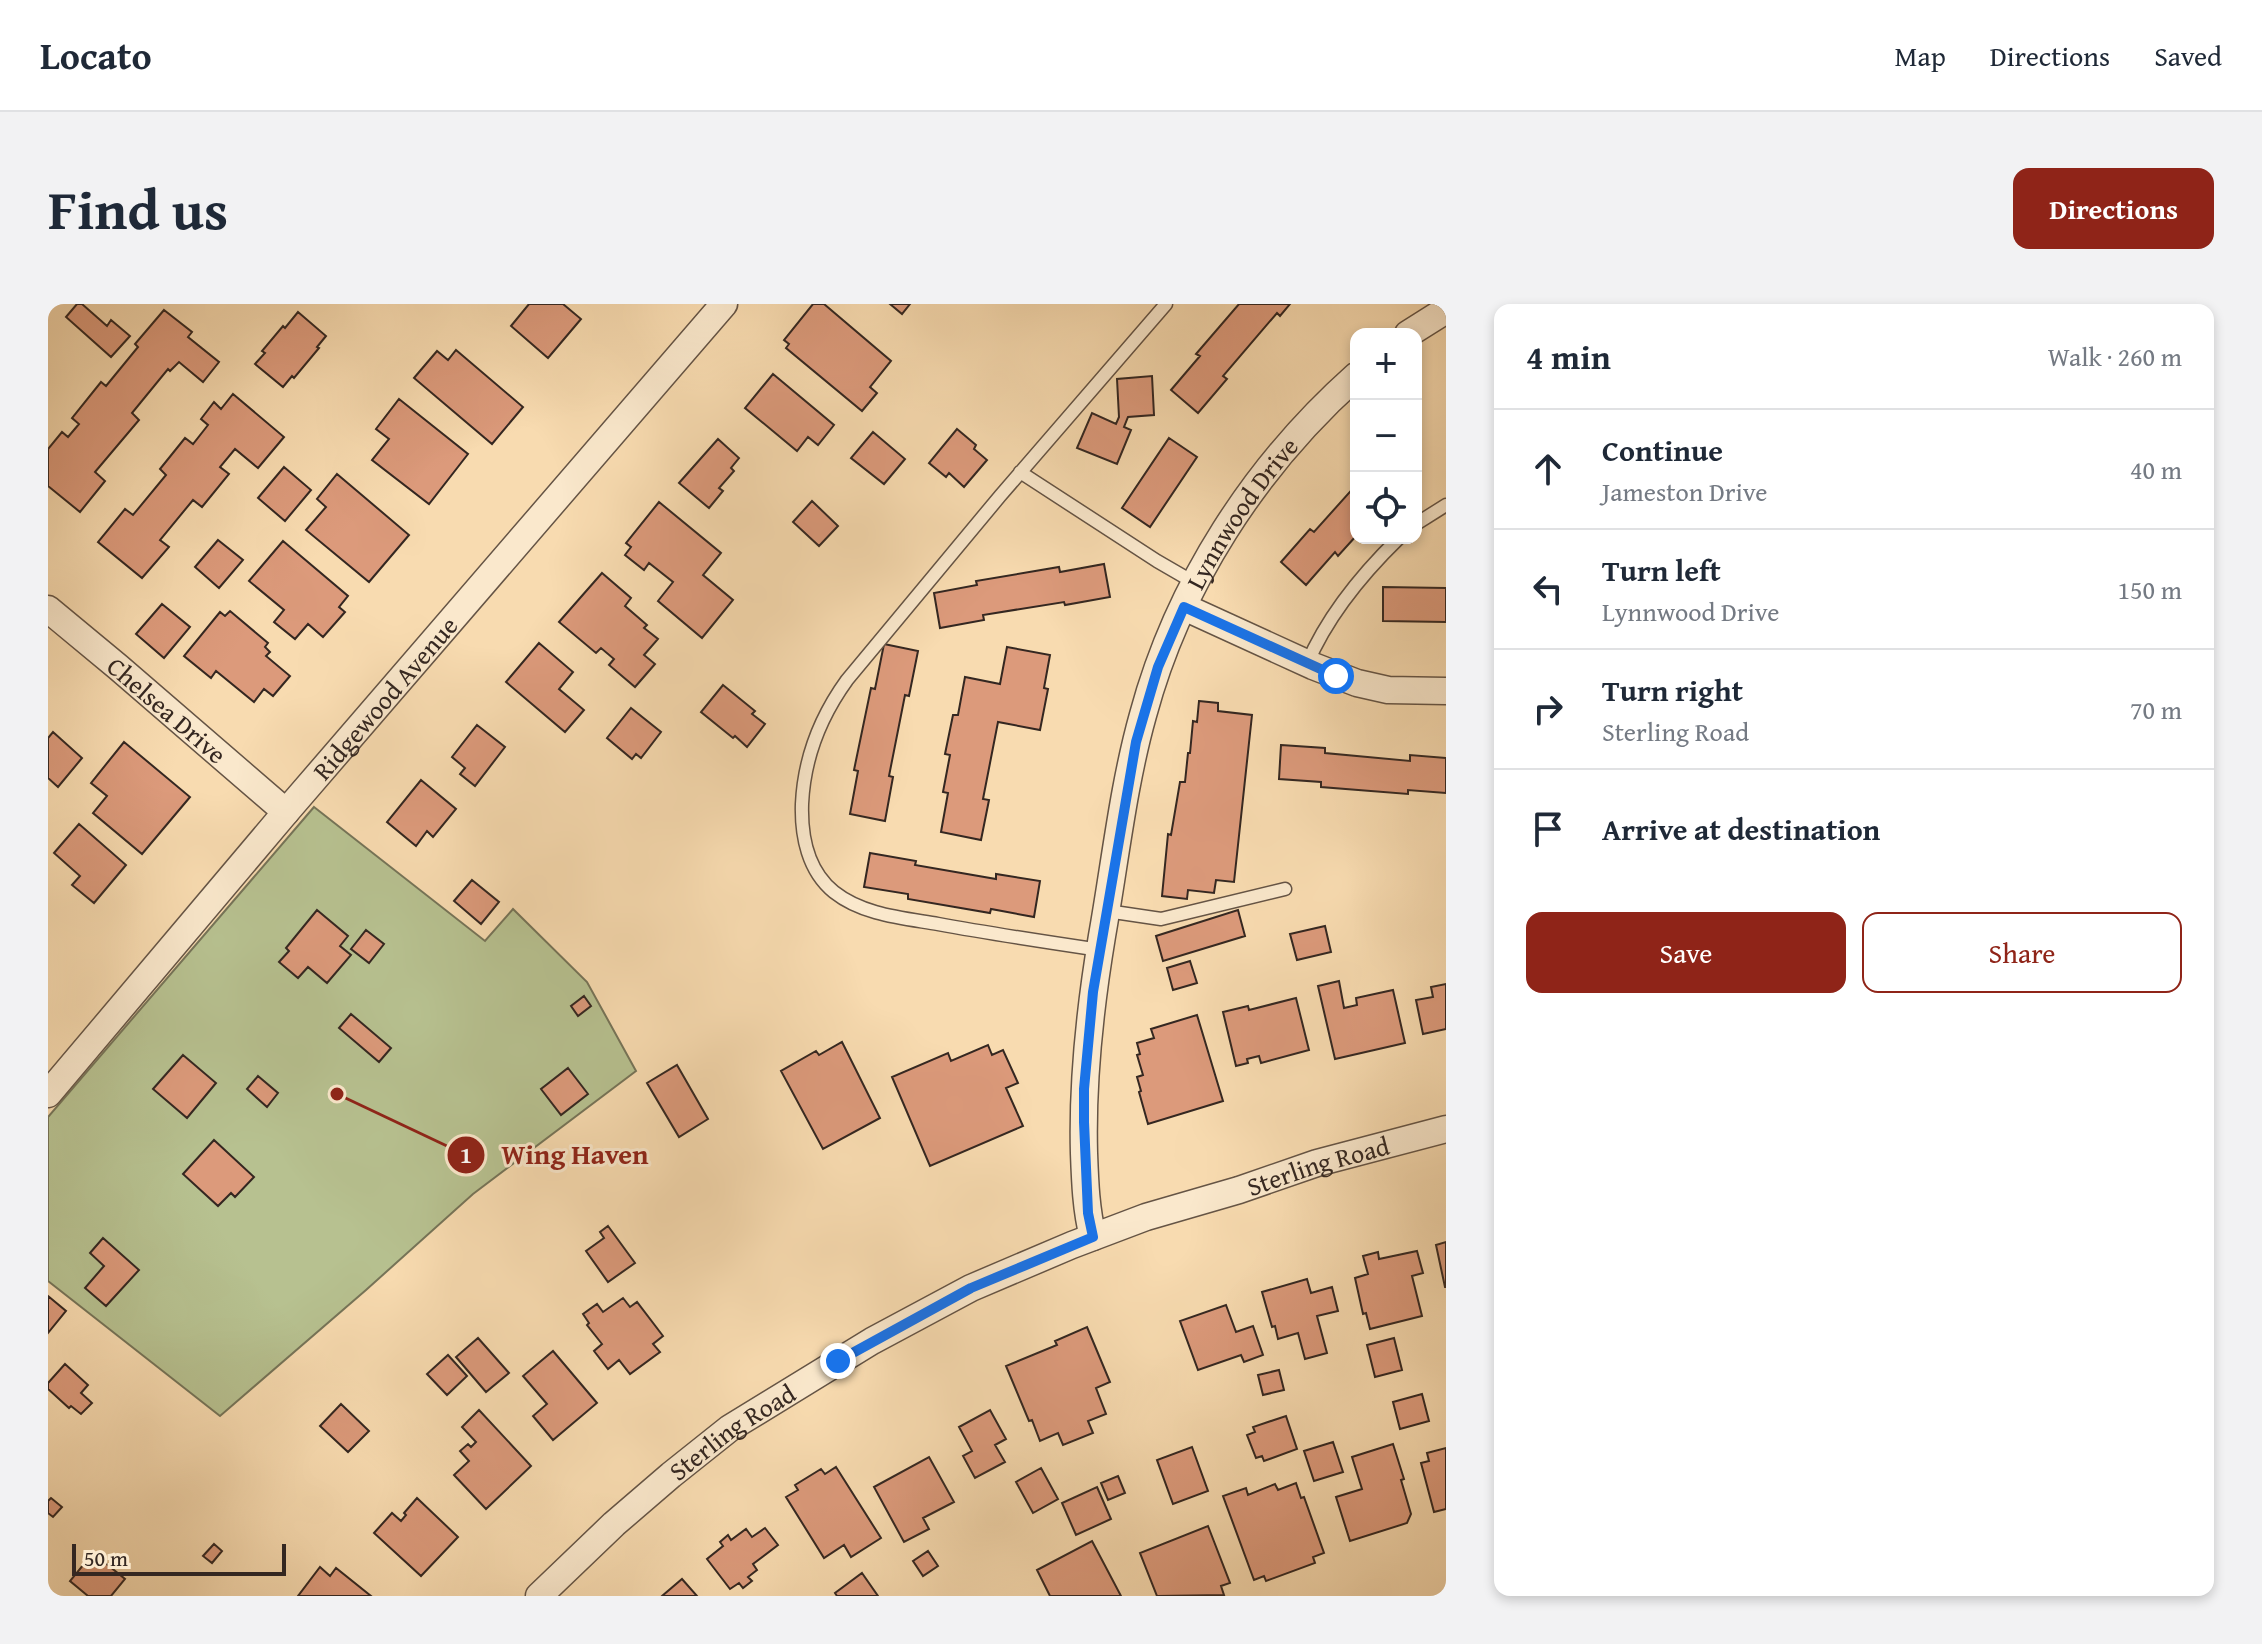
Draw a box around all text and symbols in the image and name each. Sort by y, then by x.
text: Locato [40,27,152,83]
text: Map [1894,35,1946,76]
text: Directions [1990,35,2110,76]
text: Saved [2154,35,2222,76]
text: Find us [48,167,228,250]
button: Directions [2013,168,2214,249]
map controls [1350,328,1422,544]
button: + [1350,328,1422,400]
text: 4 min [1526,332,1611,381]
text: Walk · 260 m [2048,337,2182,376]
button: − [1350,400,1422,472]
street label: Lynnwood Drive [1175,428,1307,596]
text: Continue [1602,428,1723,472]
icon: ahead [1526,447,1570,491]
text: 40 m [2130,450,2182,489]
button: locate [1350,472,1422,544]
text: Jameston Drive [1602,472,1767,511]
text: Turn left [1602,548,1721,592]
icon: left [1526,567,1570,611]
text: 150 m [2117,570,2182,609]
text: Lynnwood Drive [1602,592,1779,631]
street label: Ridgewood Avenue [303,607,466,788]
street label: Chelsea Drive [99,647,236,772]
route start [1318,658,1354,694]
text: Turn right [1602,668,1743,712]
icon: right [1526,687,1570,731]
text: 70 m [2130,690,2182,729]
text: Sterling Road [1602,712,1749,751]
icon: arrive [1526,807,1570,851]
text: Arrive at destination [1602,807,1880,851]
button: Save [1526,912,1846,993]
button: Share [1862,912,2182,993]
street label: Sterling Road [1241,1125,1394,1205]
callout: Wing Haven [446,1129,665,1181]
text: Wing Haven [501,1133,649,1174]
text: 1 [460,1137,472,1172]
route end [820,1343,856,1379]
street label: Sterling Road [660,1373,803,1489]
scale bar [72,1540,286,1576]
text: 50 m [84,1542,128,1574]

